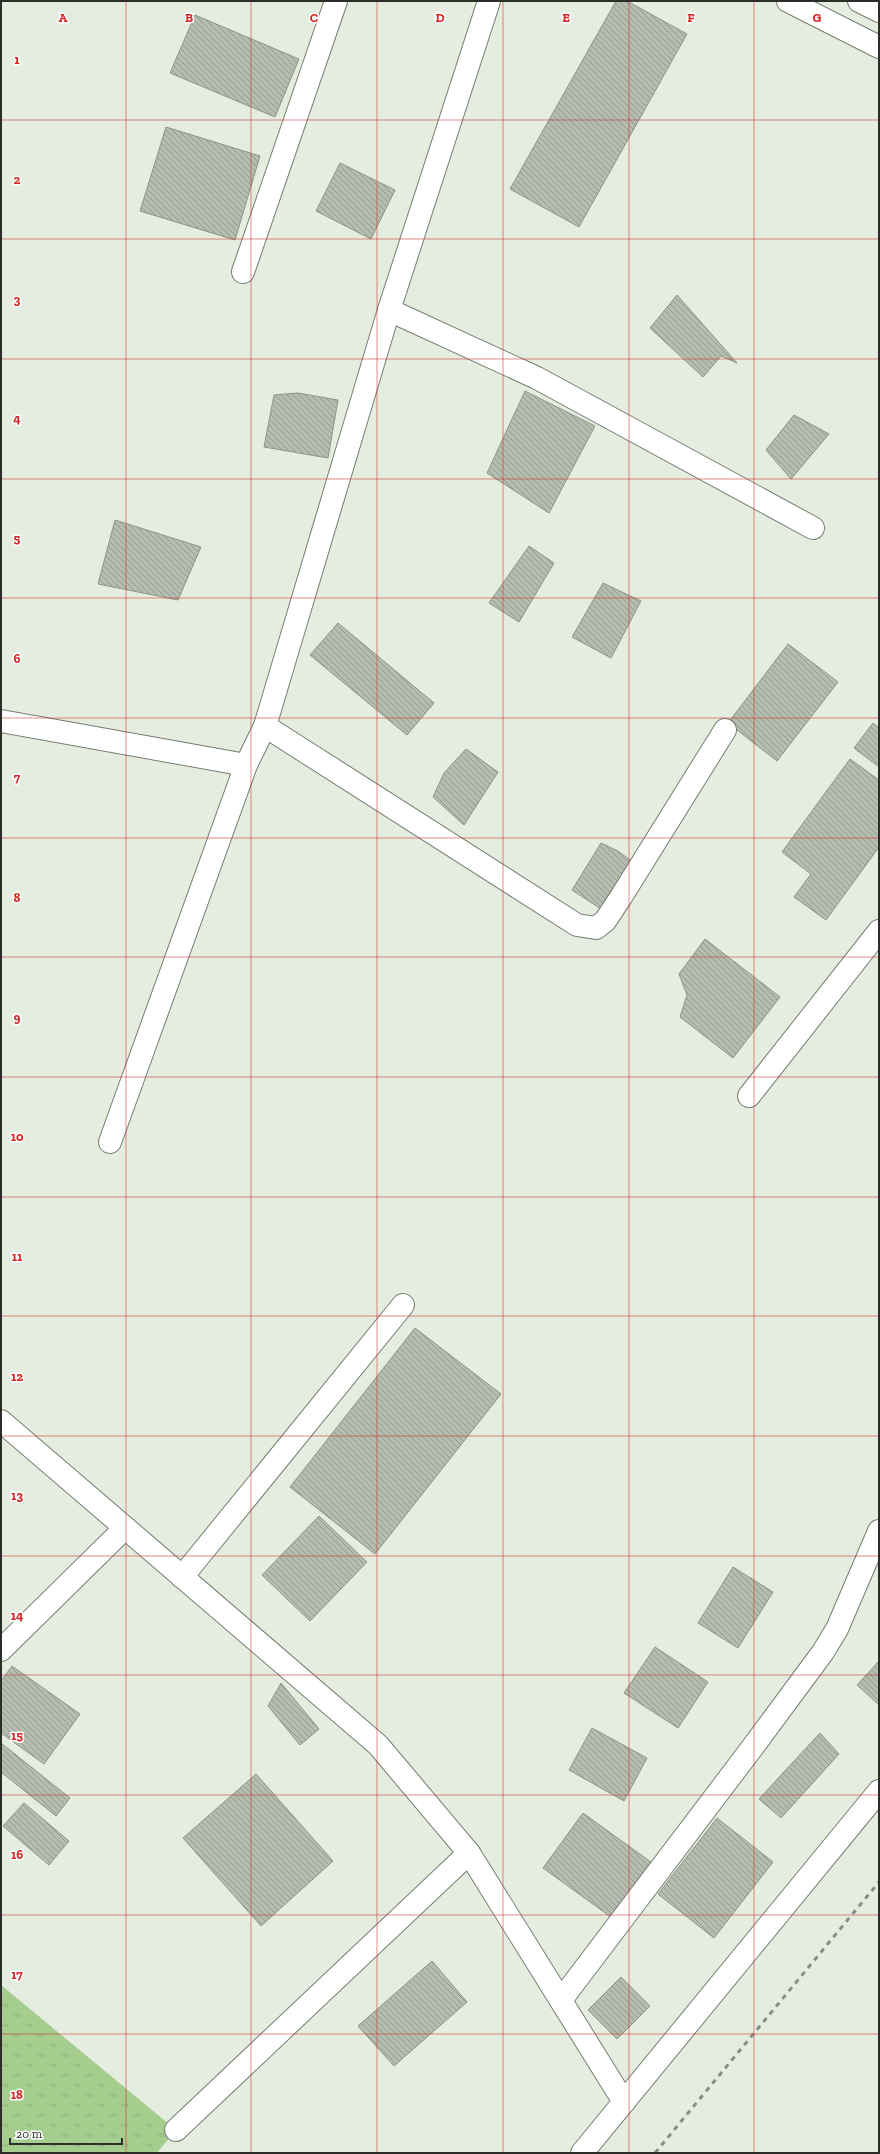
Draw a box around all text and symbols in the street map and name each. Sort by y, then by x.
text: A [59,10,68,25]
text: B [185,10,193,25]
text: C [310,10,318,25]
text: D [435,10,445,25]
text: E [562,10,570,25]
text: F [687,10,695,25]
text: G [813,10,822,25]
text: 1 [14,52,20,67]
text: 2 [14,172,21,187]
text: 3 [14,292,21,307]
text: 4 [13,411,21,426]
text: 5 [14,531,21,546]
text: 6 [14,651,21,666]
text: 7 [14,770,21,785]
text: 8 [13,890,21,905]
text: 9 [14,1010,21,1025]
text: 10 [11,1129,24,1144]
text: 11 [12,1249,23,1264]
text: 12 [11,1369,23,1384]
text: 13 [11,1488,23,1503]
text: 14 [11,1608,24,1623]
text: 15 [11,1728,23,1743]
text: 16 [11,1847,23,1862]
text: 17 [11,1967,23,1982]
text: 18 [11,2087,23,2102]
scale bar [10,2120,122,2146]
text: 20 m [16,2127,43,2141]

